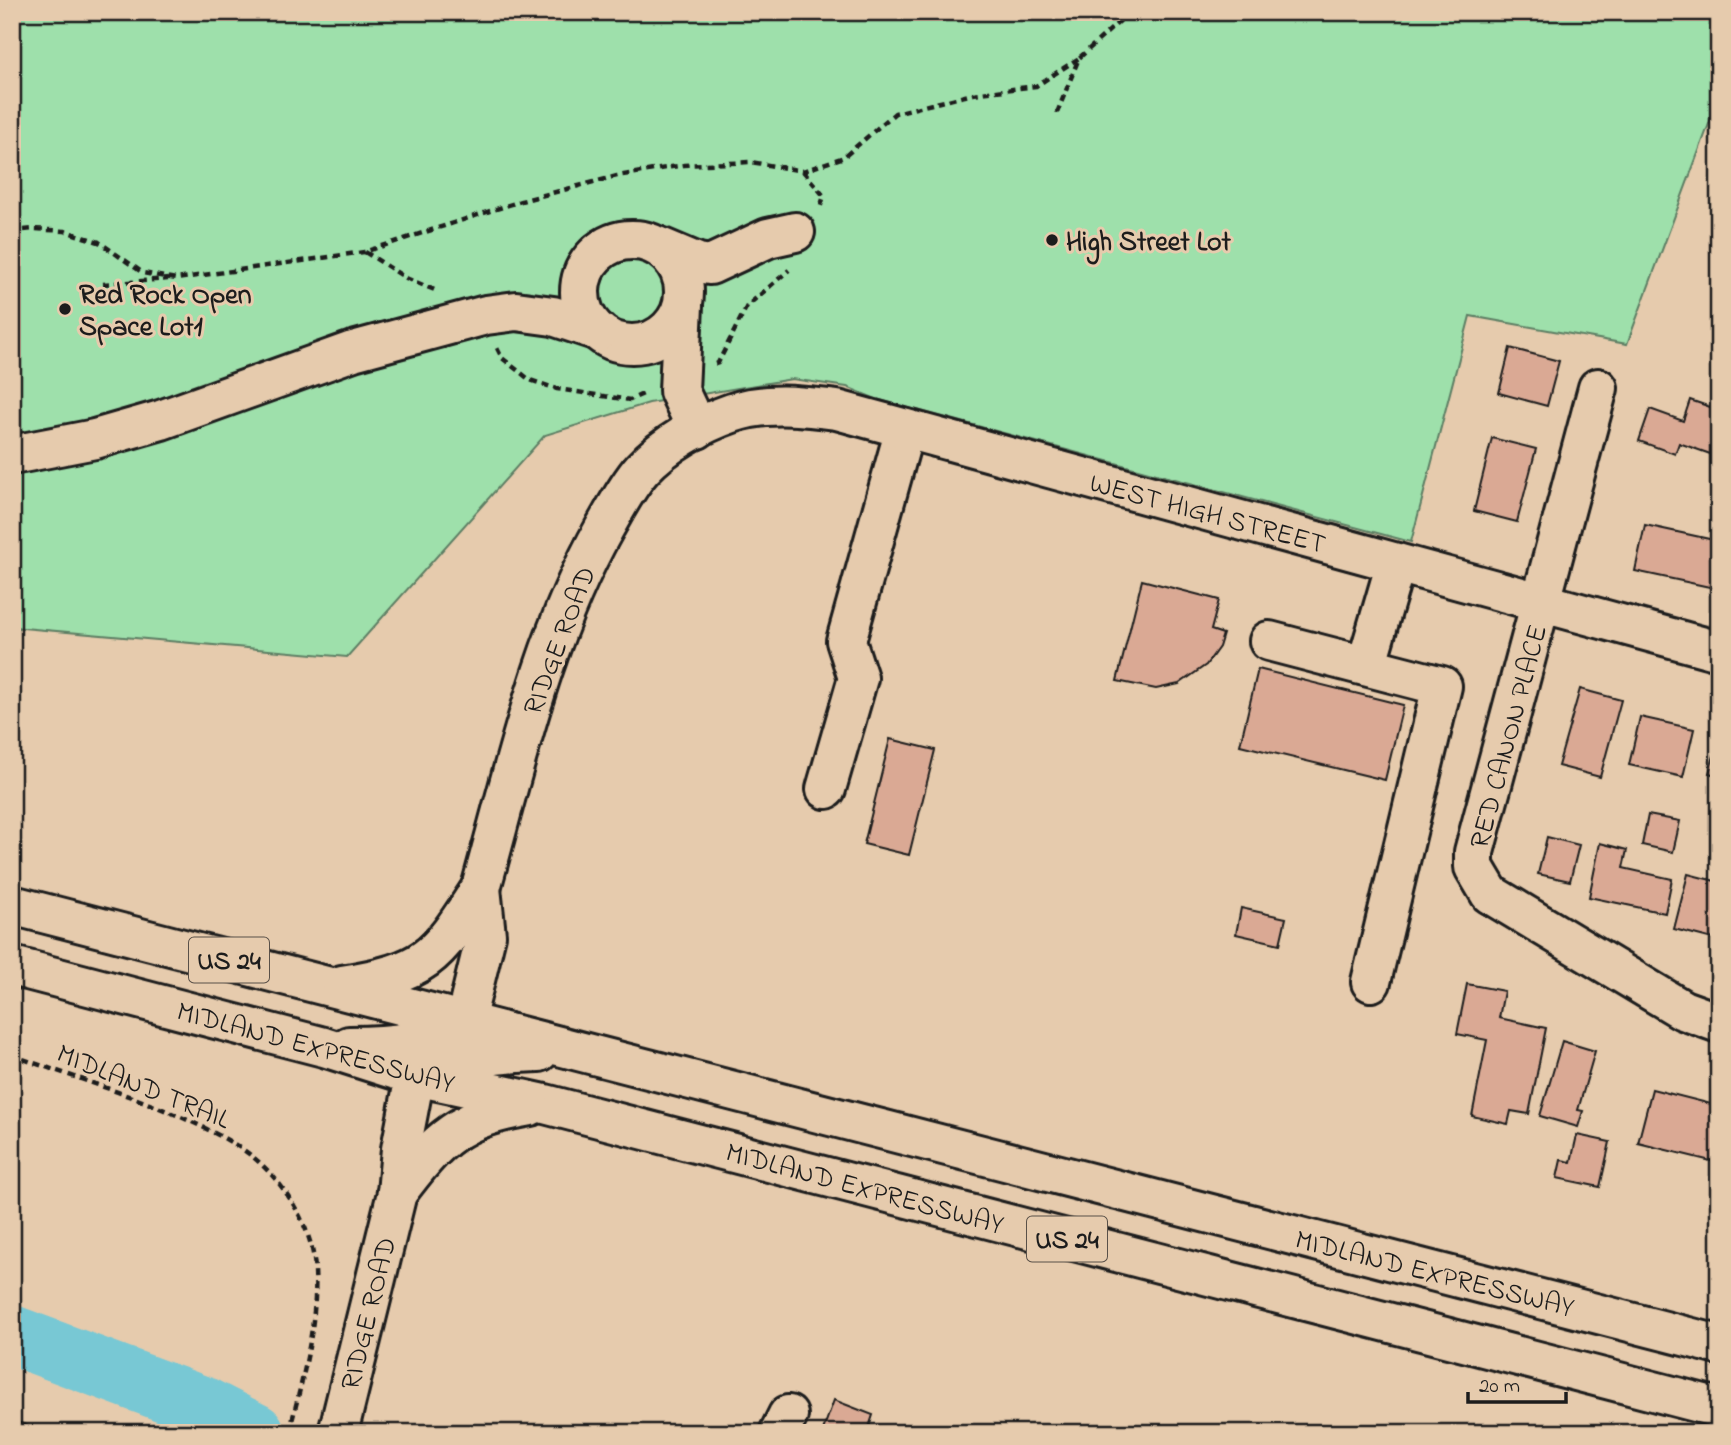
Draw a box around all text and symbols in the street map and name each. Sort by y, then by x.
place label: High Street Lot [1066,223,1232,265]
marker: High Street Lot [1044,232,1060,248]
place label: Red Rock Open Space Lot1 [79,276,252,349]
marker: Red Rock Open Space Lot1 [57,301,73,317]
street label: WEST HIGH STREET [1084,464,1330,567]
street label: RIDGE ROAD [514,561,608,721]
street label: RED CANON PLACE [1461,620,1560,853]
road number: US 24 [189,937,269,982]
street label: MIDLAND EXPRESSWAY [172,993,459,1106]
street label: MIDLAND TRAIL [50,1035,236,1142]
street label: MIDLAND EXPRESSWAY [721,1134,1008,1247]
road number: US 24 [1027,1216,1107,1262]
street label: MIDLAND EXPRESSWAY [1290,1221,1578,1330]
street label: RIDGE ROAD [332,1233,409,1395]
scale bar [1468,1361,1566,1405]
text: 20 m [1479,1372,1520,1402]

